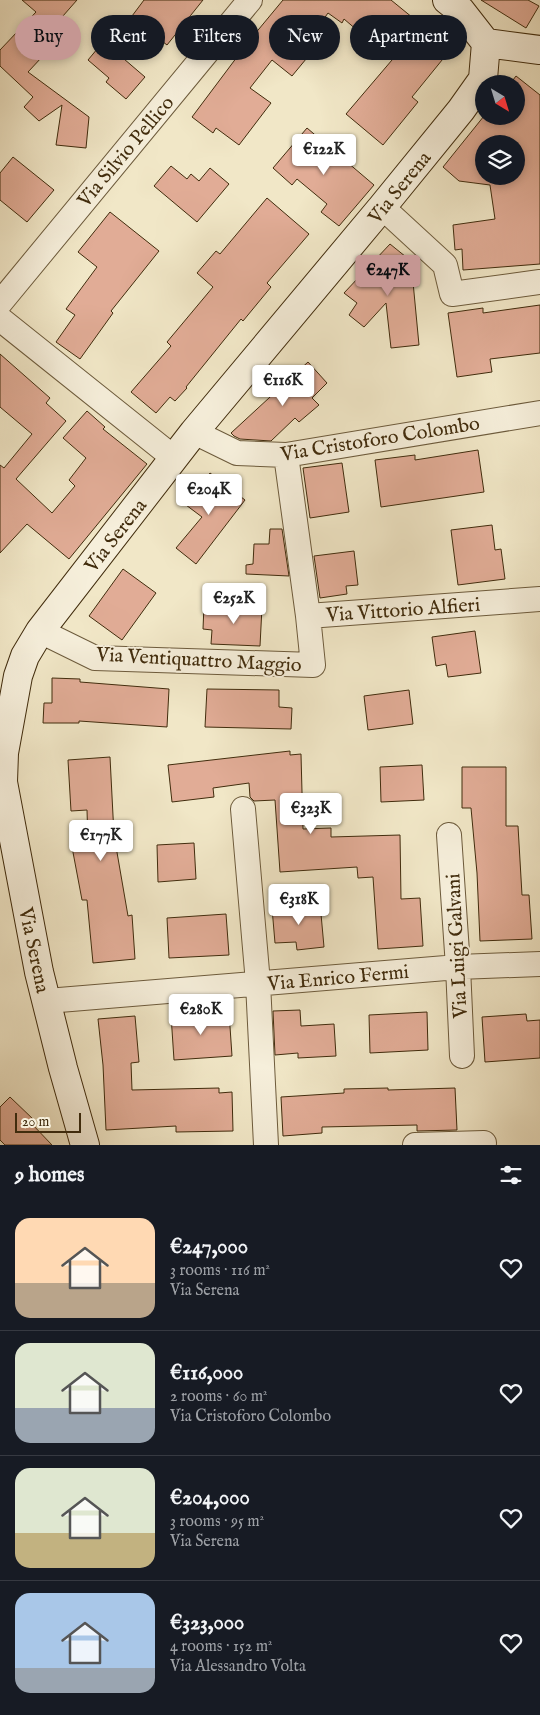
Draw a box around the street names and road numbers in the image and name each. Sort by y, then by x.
street label: Via Silvio Pellico [72,91,180,213]
street label: Via Serena [363,146,437,230]
street label: Via Cristoforo Colombo [278,411,482,468]
street label: Via Serena [79,494,153,579]
street label: Via Vittorio Alfieri [324,593,481,628]
street label: Via Ventiquattro Maggio [95,643,303,678]
street label: Via Luigi Galvani [441,873,474,1020]
street label: Via Serena [12,904,55,996]
street label: Via Enrico Fermi [265,960,410,997]

